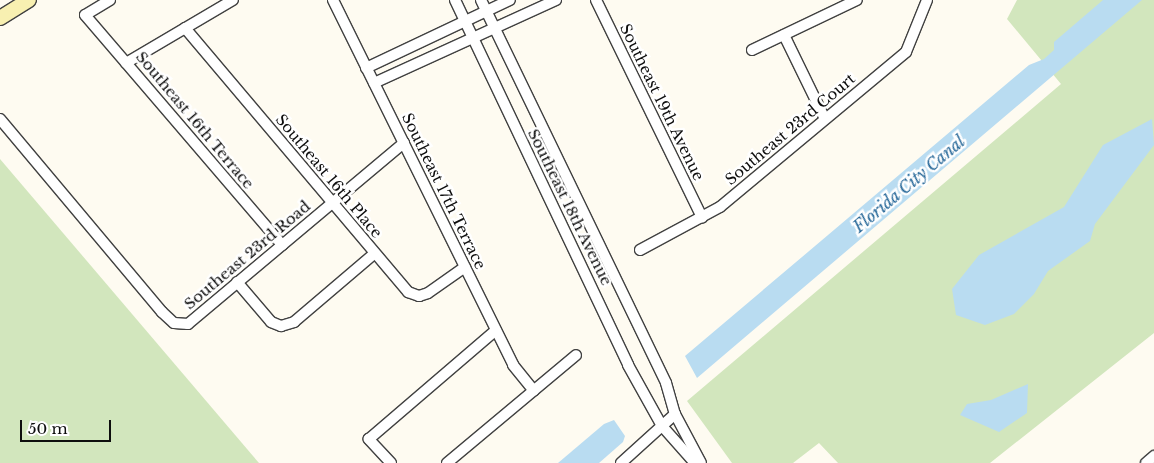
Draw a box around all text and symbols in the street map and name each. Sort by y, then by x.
street label: Southeast 19th Avenue [616,20,708,184]
street label: Southeast 16th Terrace [132,48,258,192]
street label: Southeast 23rd Court [721,69,859,189]
street label: Southeast 16th Place [272,110,386,242]
street label: Southeast 17th Terrace [398,110,490,272]
street label: Southeast 18th Avenue [524,126,616,288]
water label: Florida City Canal [849,132,969,236]
street label: Southeast 23rd Road [180,197,314,313]
scale bar [22,410,114,442]
text: 50 m [28,419,68,438]

